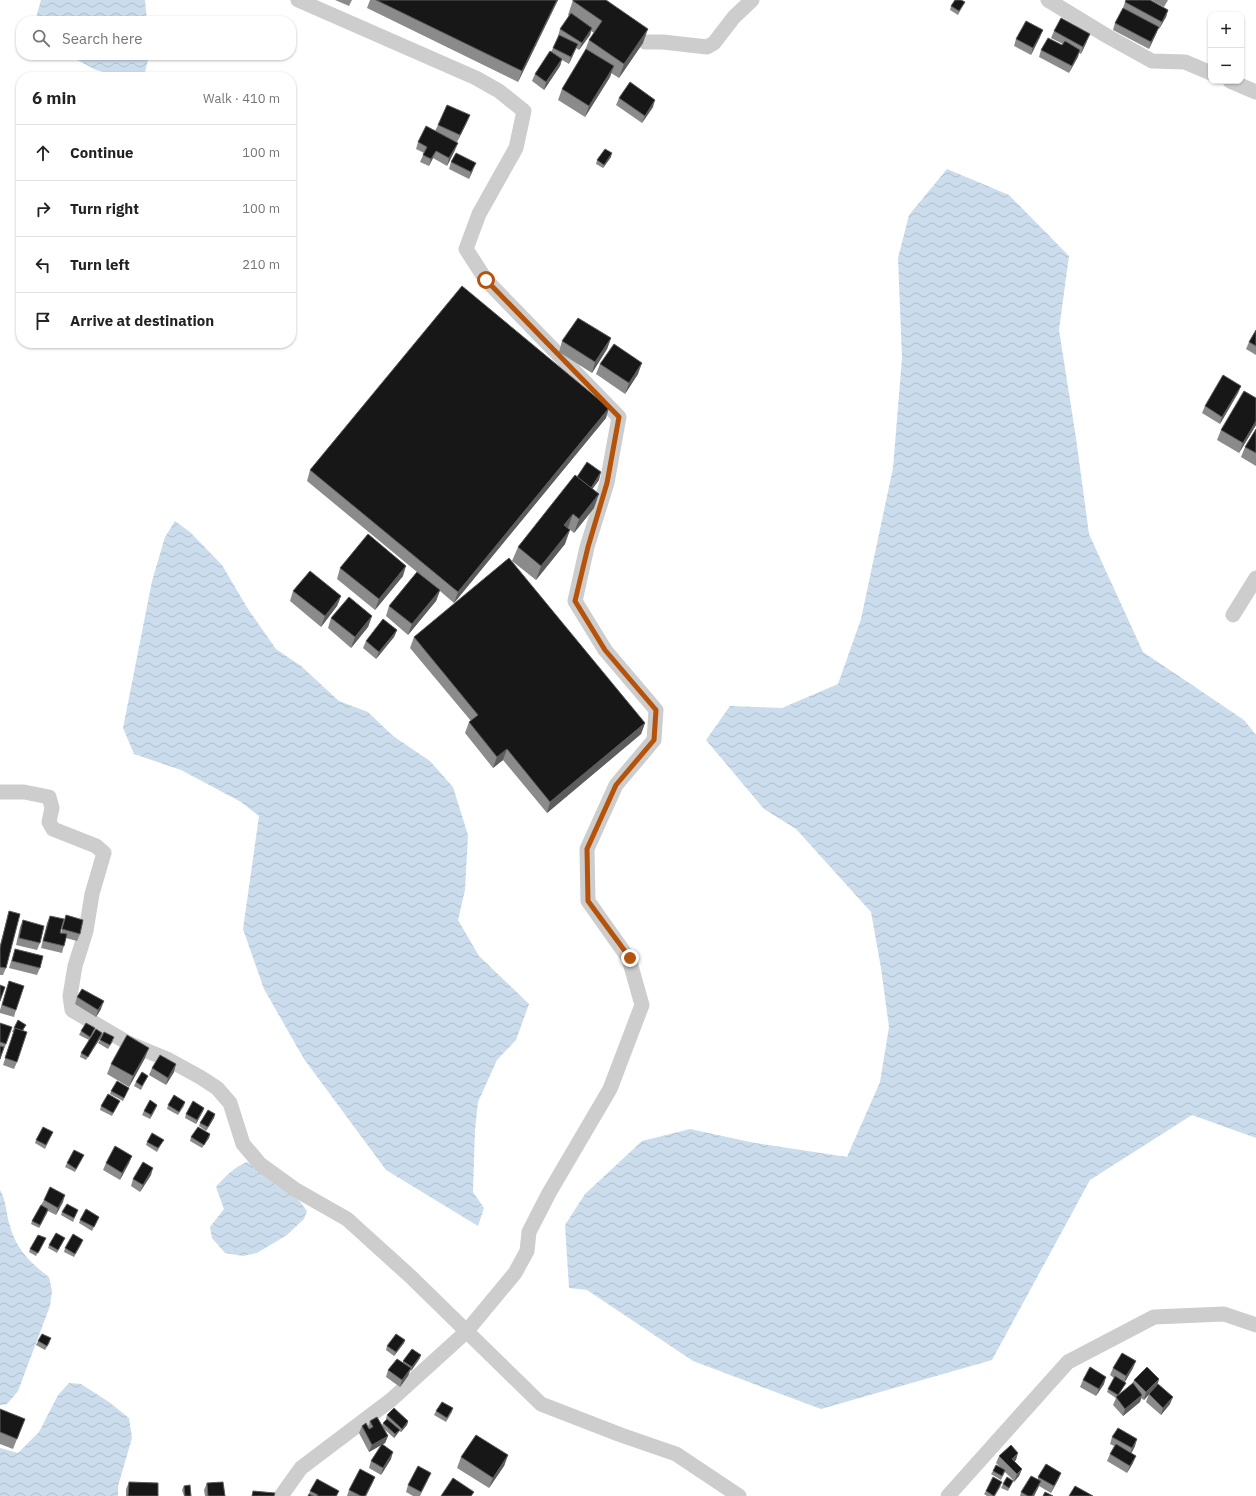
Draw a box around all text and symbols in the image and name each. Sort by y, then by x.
map controls [1208,12,1244,84]
button: + [1208,12,1244,48]
search box [16,16,296,60]
icon: search [30,27,52,49]
text: Search here [62,29,142,48]
button: − [1208,48,1244,84]
text: 6 min [32,87,76,109]
text: Walk · 410 m [203,90,280,107]
icon: ahead [32,142,54,164]
text: Continue [70,143,134,162]
text: 100 m [242,144,280,161]
icon: right [32,198,54,220]
text: Turn right [70,199,139,218]
text: 100 m [242,200,280,217]
icon: left [32,254,54,276]
text: Turn left [70,255,130,274]
text: 210 m [242,256,280,273]
route start [477,271,495,289]
icon: arrive [32,310,54,332]
text: Arrive at destination [70,311,214,330]
route end [621,949,639,967]

